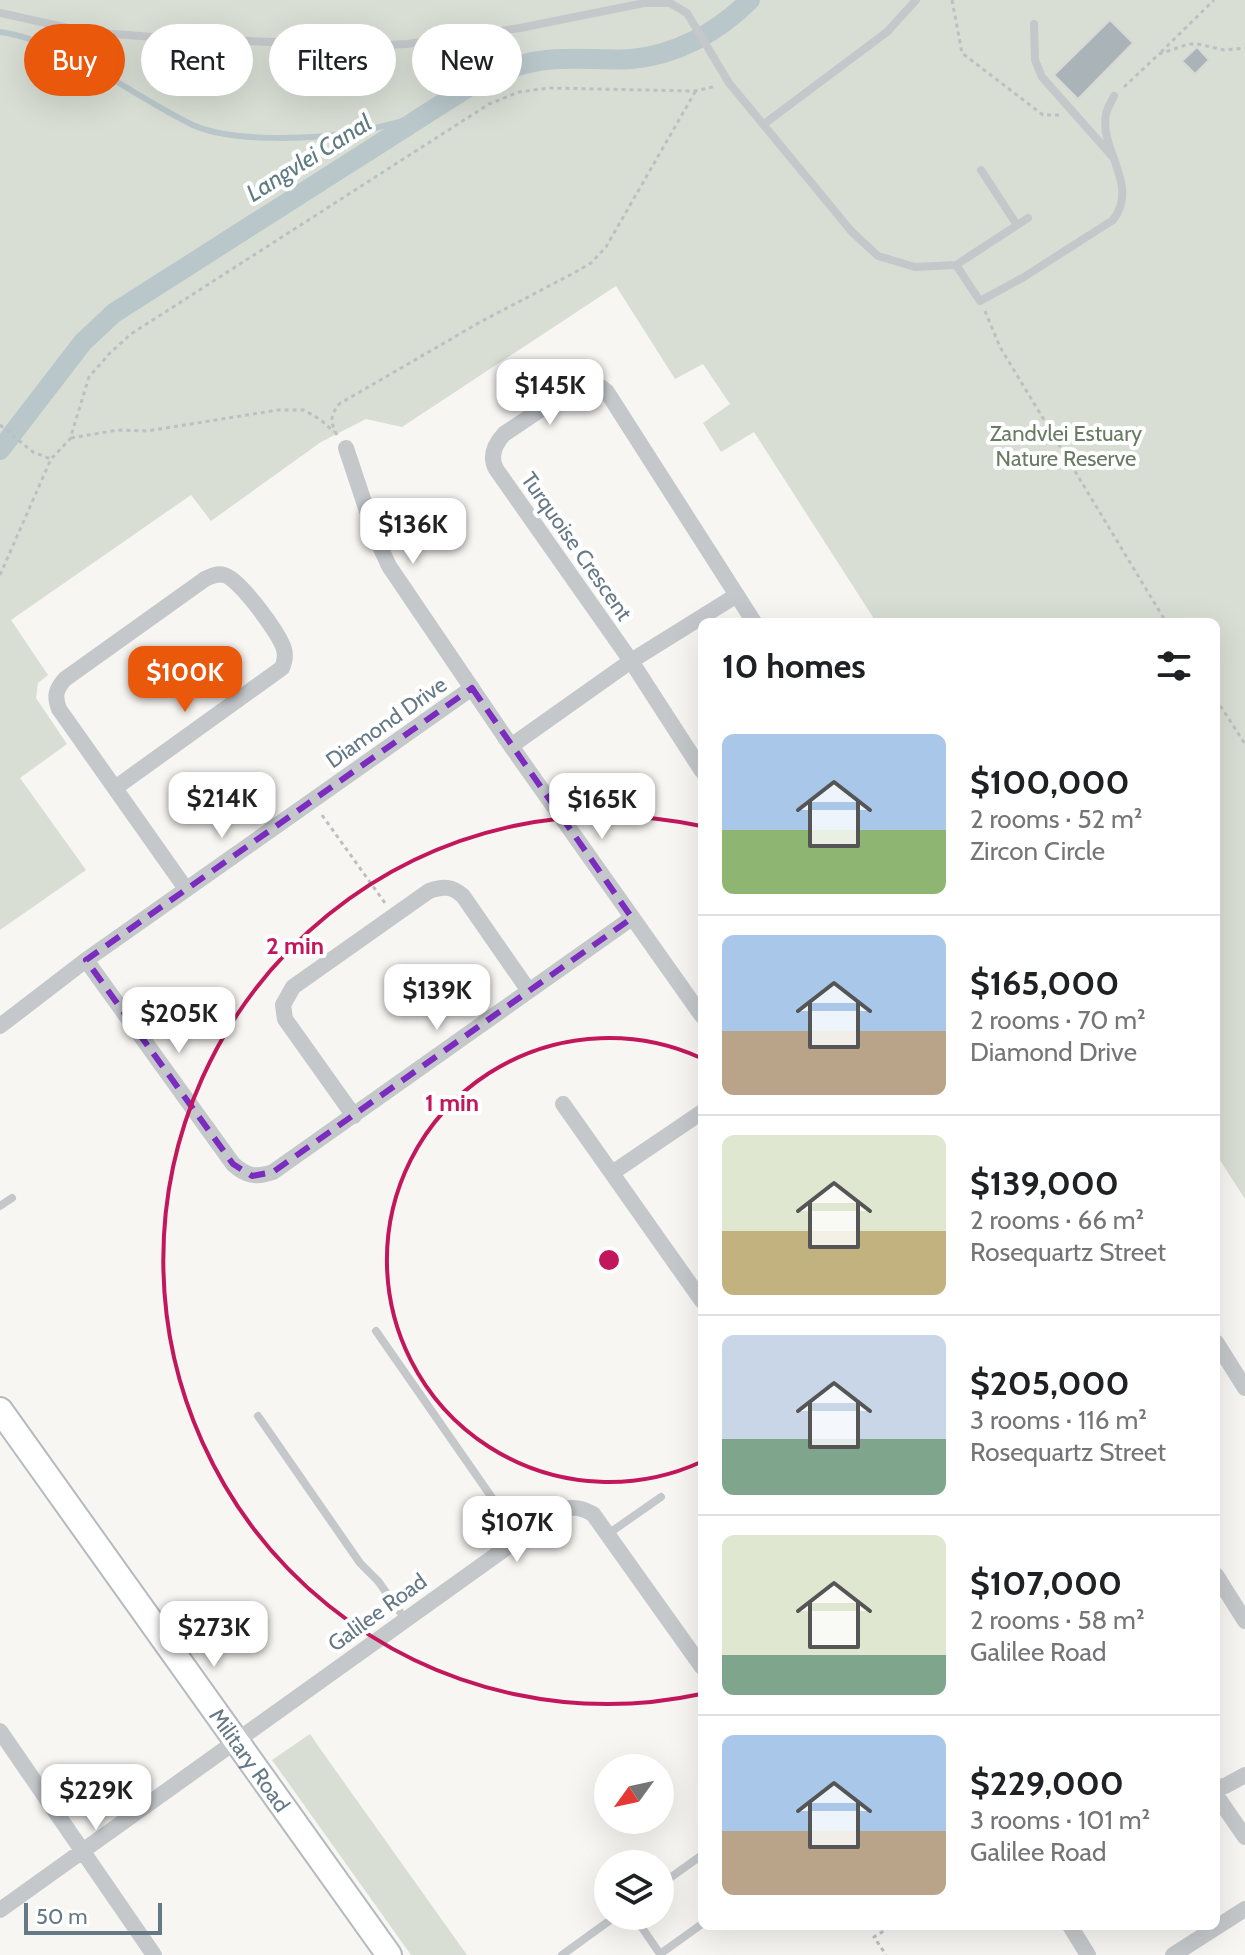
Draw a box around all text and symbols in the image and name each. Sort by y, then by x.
chip: Buy [24,24,125,96]
chip: Rent [141,24,253,96]
chip: Filters [269,24,396,96]
chip: New [412,24,522,96]
water label: Langvlei Canal [241,107,377,207]
pin: $145K [494,359,606,427]
text: $145K [514,369,586,401]
park label: Zandvlei Estuary Nature Reserve [990,420,1142,472]
street label: Turquoise Crescent [515,467,638,626]
pin: $136K [357,498,469,566]
text: $136K [378,508,448,540]
icon: filters [1152,644,1196,688]
text: 10 homes [722,645,866,687]
pin: $100K [129,646,241,714]
text: $100K [146,656,224,688]
street label: Diamond Drive [321,671,452,774]
text: $100,000 [970,761,1130,803]
icon: home [786,766,882,862]
pin: $214K [166,772,278,840]
pin: $165K [546,773,658,841]
text: $214K [187,782,257,814]
text: $165K [567,783,637,815]
text: 2 rooms · 52 m² [970,803,1142,835]
text: Zircon Circle [970,835,1105,867]
text: 2 min [266,931,324,960]
text: $165,000 [970,962,1119,1004]
pin: $139K [381,964,493,1032]
icon: home [786,967,882,1063]
text: $139K [402,974,472,1006]
pin: $205K [123,987,235,1055]
text: $205K [140,997,218,1029]
text: 2 rooms · 70 m² [970,1004,1146,1036]
text: Diamond Drive [970,1036,1137,1068]
text: 1 min [425,1088,479,1117]
text: $139,000 [970,1162,1119,1204]
icon: home [786,1167,882,1263]
text: 2 rooms · 66 m² [970,1204,1144,1236]
text: Rosequartz Street [970,1236,1166,1268]
centre of rings [595,1246,623,1274]
text: $205,000 [970,1362,1130,1404]
icon: home [786,1367,882,1463]
text: 3 rooms · 116 m² [970,1404,1147,1436]
text: Rosequartz Street [970,1436,1166,1468]
pin: $107K [461,1496,573,1564]
text: $107K [481,1506,553,1538]
text: $107,000 [970,1562,1122,1604]
icon: home [786,1567,882,1663]
street label: Galilee Road [323,1568,432,1657]
pin: $273K [158,1601,270,1669]
text: 2 rooms · 58 m² [970,1604,1145,1636]
text: $273K [178,1611,250,1643]
text: Galilee Road [970,1636,1106,1668]
street label: Military Road [203,1703,296,1817]
north arrow [594,1754,674,1834]
map controls [594,1754,674,1930]
text: $229,000 [970,1762,1124,1804]
pin: $229K [40,1764,152,1832]
icon: home [786,1767,882,1863]
text: $229K [59,1774,133,1806]
text: 3 rooms · 101 m² [970,1804,1150,1836]
text: Galilee Road [970,1836,1106,1868]
button: layers [594,1850,674,1930]
scale bar [24,1899,162,1935]
text: 50 m [36,1903,88,1930]

